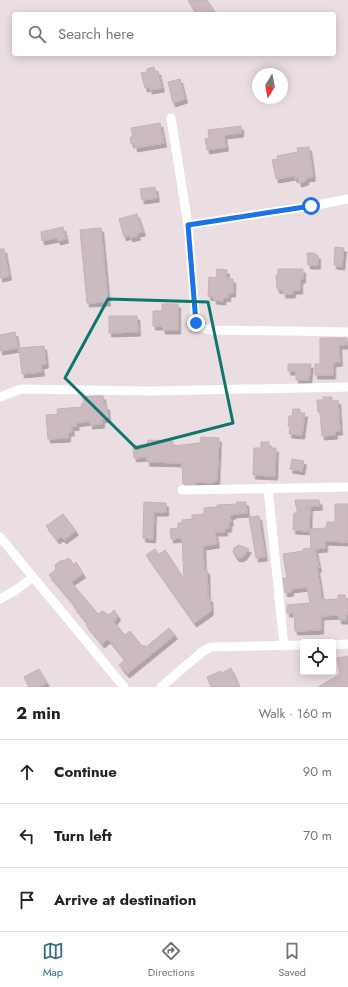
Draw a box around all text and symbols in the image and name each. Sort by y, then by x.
search box [12,12,336,56]
icon: search [26,23,48,45]
text: Search here [58,23,134,45]
north arrow [252,68,288,104]
route start [302,197,320,215]
route end [187,314,205,332]
map controls [300,639,336,675]
button: locate [300,639,336,675]
text: 2 min [16,701,61,725]
text: Walk · 160 m [259,704,332,723]
icon: ahead [16,761,38,783]
text: Continue [54,761,117,783]
text: 90 m [303,762,332,781]
icon: left [16,825,38,847]
text: Turn left [54,825,112,847]
text: 70 m [303,826,332,845]
icon: arrive [16,889,38,911]
text: Arrive at destination [54,889,196,911]
tab: Map [42,940,64,980]
tab: Directions [148,940,194,980]
tab: Saved [278,940,306,980]

